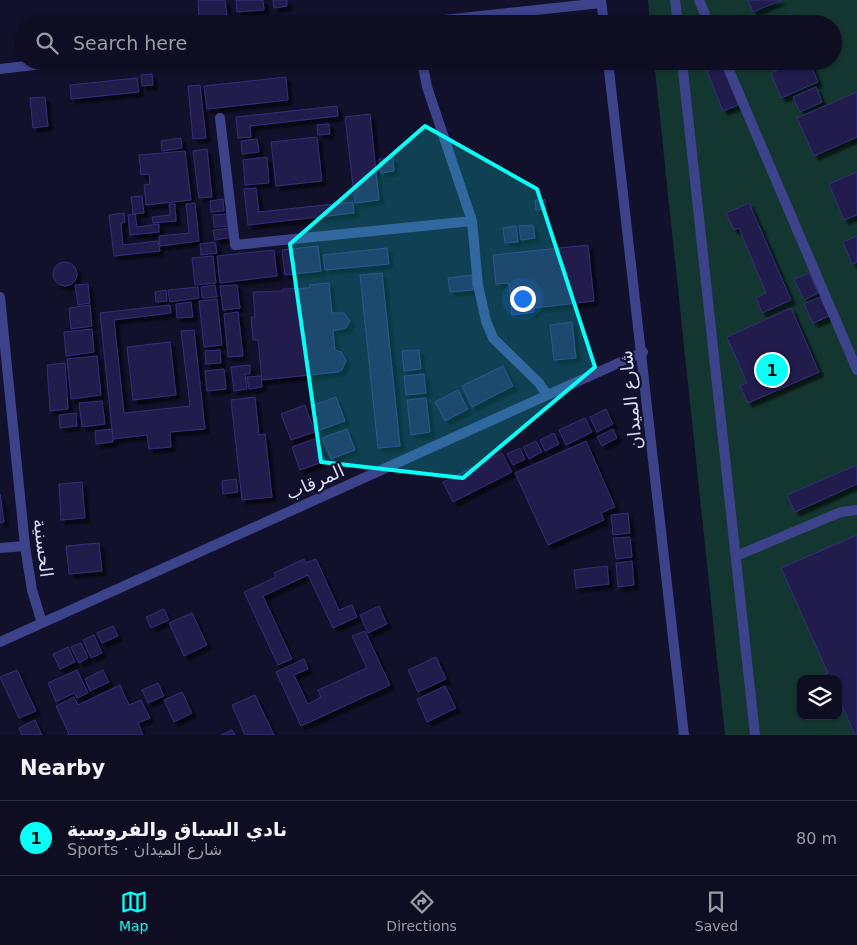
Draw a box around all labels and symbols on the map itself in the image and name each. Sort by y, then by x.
your location [510,286,536,312]
street label: شارع الميدان [615,349,647,451]
pin: 1 [756,351,788,389]
street label: المرقاب [282,459,348,505]
street label: الحسنية [29,518,57,578]

